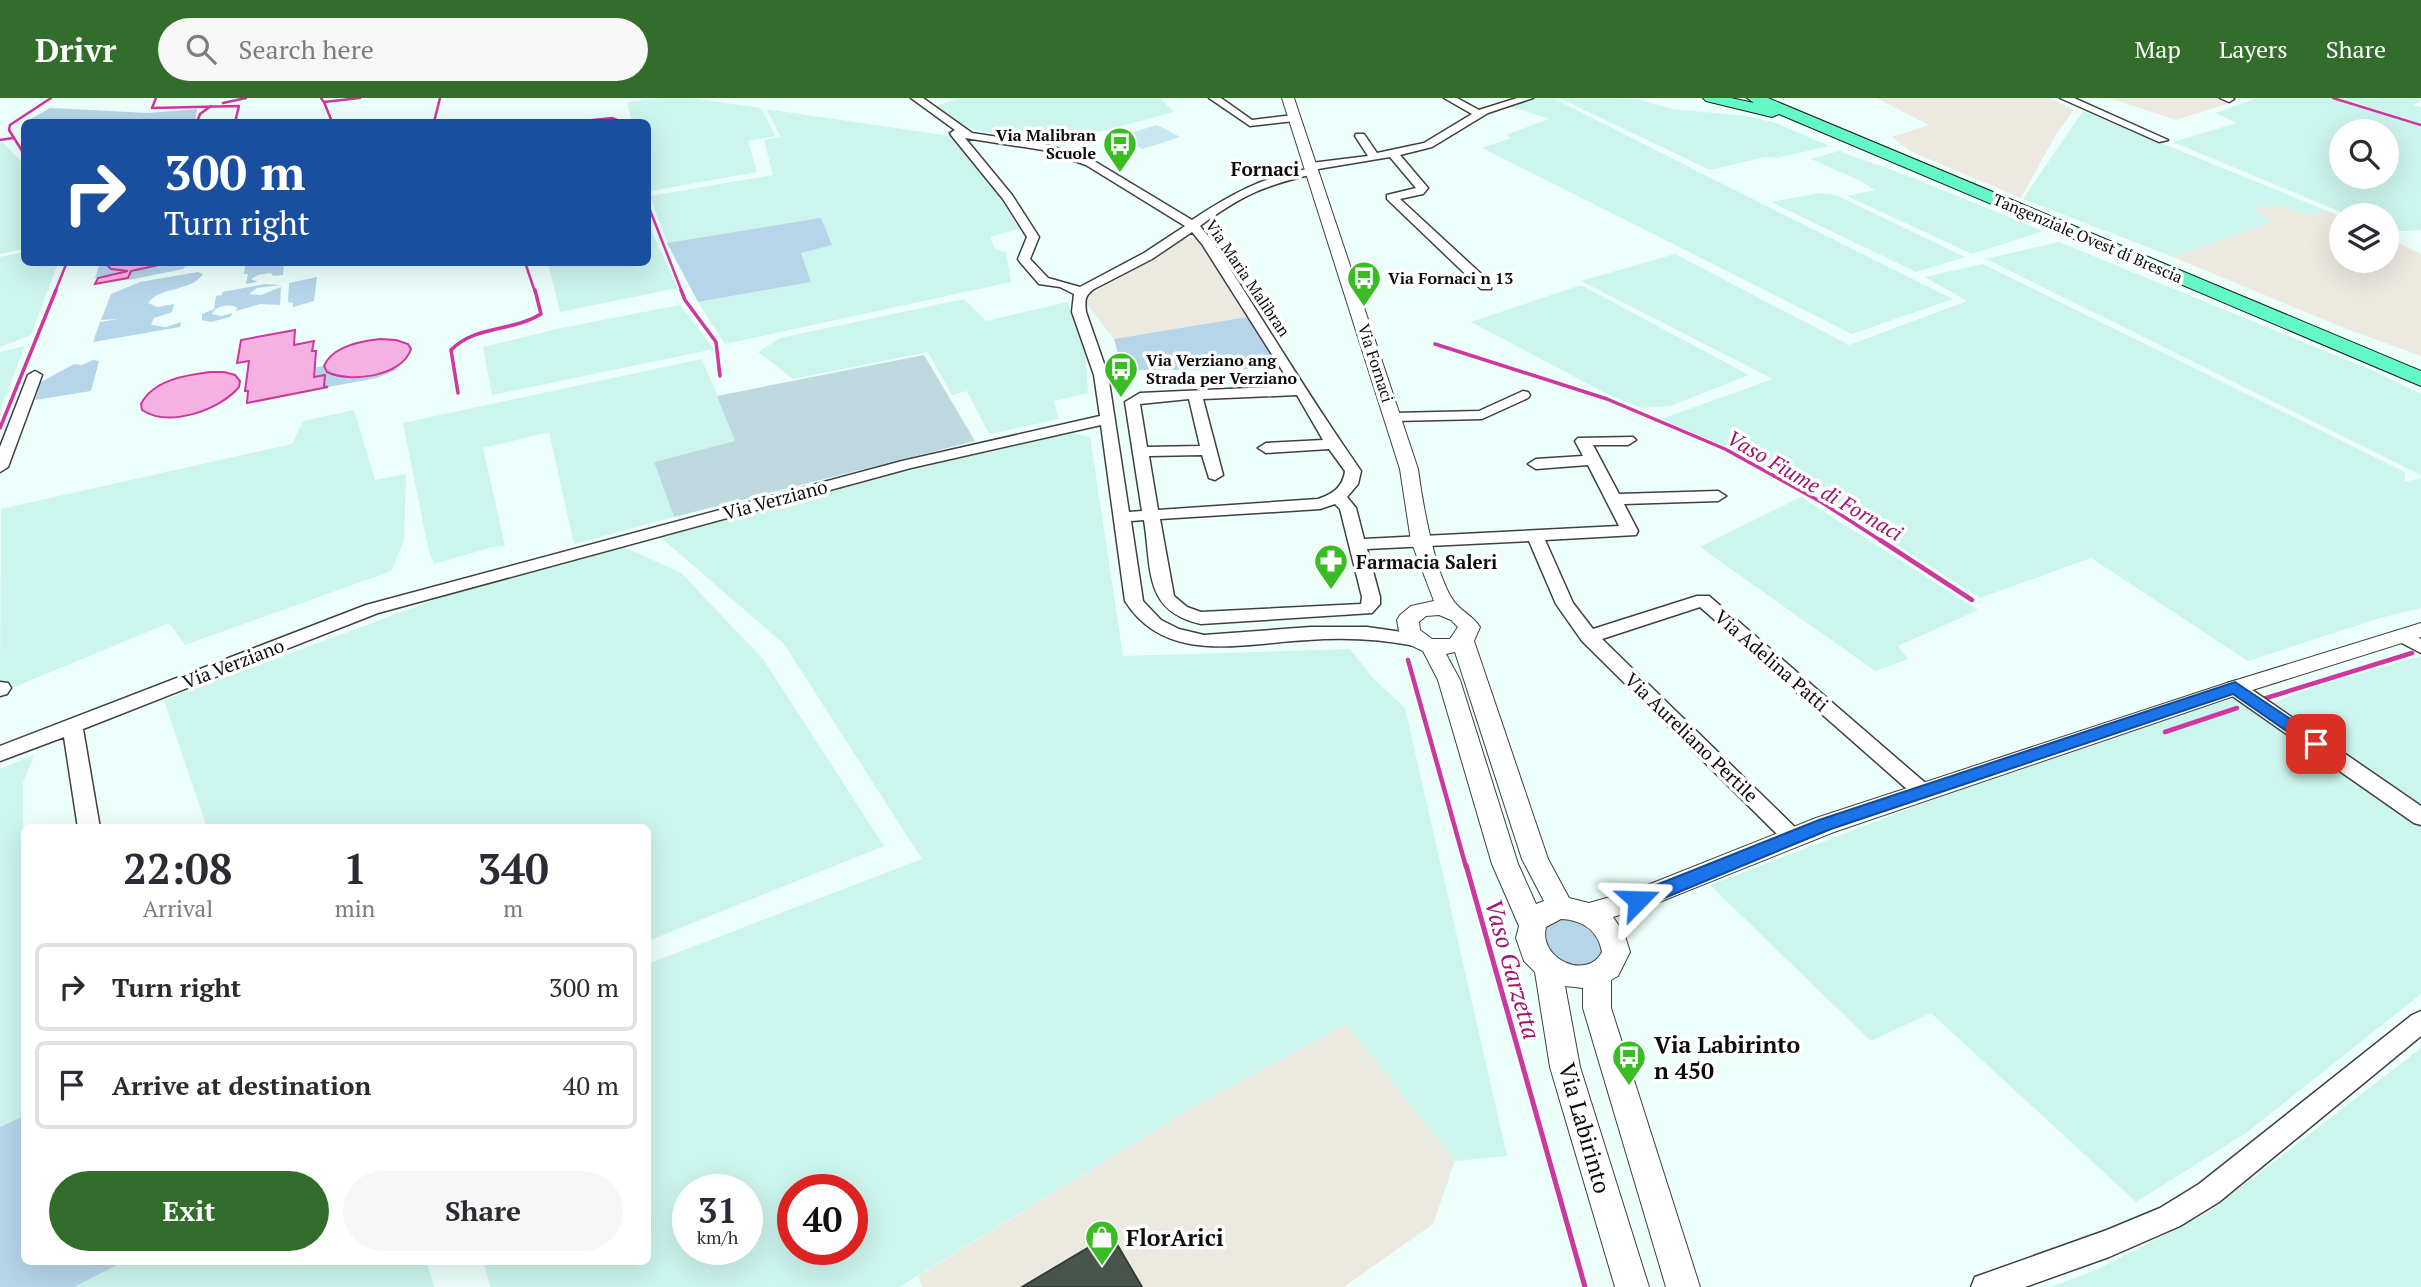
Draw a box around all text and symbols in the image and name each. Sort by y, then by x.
search box [158,18,648,81]
text: Drivr [35,28,116,71]
icon: search [182,30,220,68]
text: Search here [238,32,374,66]
text: Map [2134,33,2181,65]
text: Layers [2219,33,2288,65]
text: Share [2326,33,2386,65]
map controls [2329,119,2399,273]
button: search [2329,119,2399,189]
place label: Via Malibran Scuole [996,124,1097,164]
bus stop icon: Via Malibran Scuole [1101,125,1139,174]
text: 300 m [164,139,306,204]
icon: right [49,147,140,238]
district label: Fornaci [1231,156,1299,181]
street label: Tangenziale Ovest di Brescia [1990,188,2186,288]
text: Turn right [164,202,310,244]
button: layers [2329,203,2399,273]
street label: Via Maria Malibran [1201,215,1296,341]
bus stop icon: Via Fornaci n 13 [1345,259,1383,308]
place label: Via Fornaci n 13 [1388,267,1513,289]
street label: Via Fornaci [1353,321,1399,405]
place label: Via Verziano ang Strada per Verziano [1146,349,1298,389]
bus stop icon: Via Verziano ang Strada per Verziano [1102,350,1140,399]
water label: Vaso Fiume di Fornaci [1722,423,1908,547]
street label: Via Verziano [720,473,830,525]
pharmacy icon: Farmacia Saleri [1312,542,1350,591]
place label: Farmacia Saleri [1356,549,1497,574]
street label: Via Adelina Patti [1710,604,1834,716]
street label: Via Verziano [179,632,287,694]
street label: Via Aureliano Pertile [1620,667,1764,807]
pin [2286,714,2346,774]
icon: arrive [2297,725,2335,763]
text: 22:08 [123,840,233,896]
text: 1 [343,840,367,896]
text: 340 [478,840,549,896]
position arrow [1601,863,1675,937]
text: Arrival [143,893,213,924]
text: min [335,893,375,924]
text: m [503,893,523,924]
water label: Vaso Garzetta [1478,895,1548,1043]
icon: right [53,968,91,1006]
text: Turn right [112,970,241,1004]
text: 300 m [549,970,619,1004]
place label: Via Labirinto n 450 [1654,1029,1800,1086]
bus stop icon: Via Labirinto n 450 [1610,1038,1648,1087]
street label: Via Labirinto [1552,1059,1618,1197]
icon: arrive [53,1066,91,1104]
text: Arrive at destination [112,1068,371,1102]
text: 40 m [563,1068,619,1102]
button: Exit [49,1171,329,1251]
button: Share [343,1171,623,1251]
speed limit sign: 40 [777,1174,868,1265]
text: 31 [698,1187,737,1233]
shop icon: FlorArici [1083,1218,1121,1267]
place label: FlorArici [1126,1222,1224,1253]
text: km/h [697,1225,738,1249]

